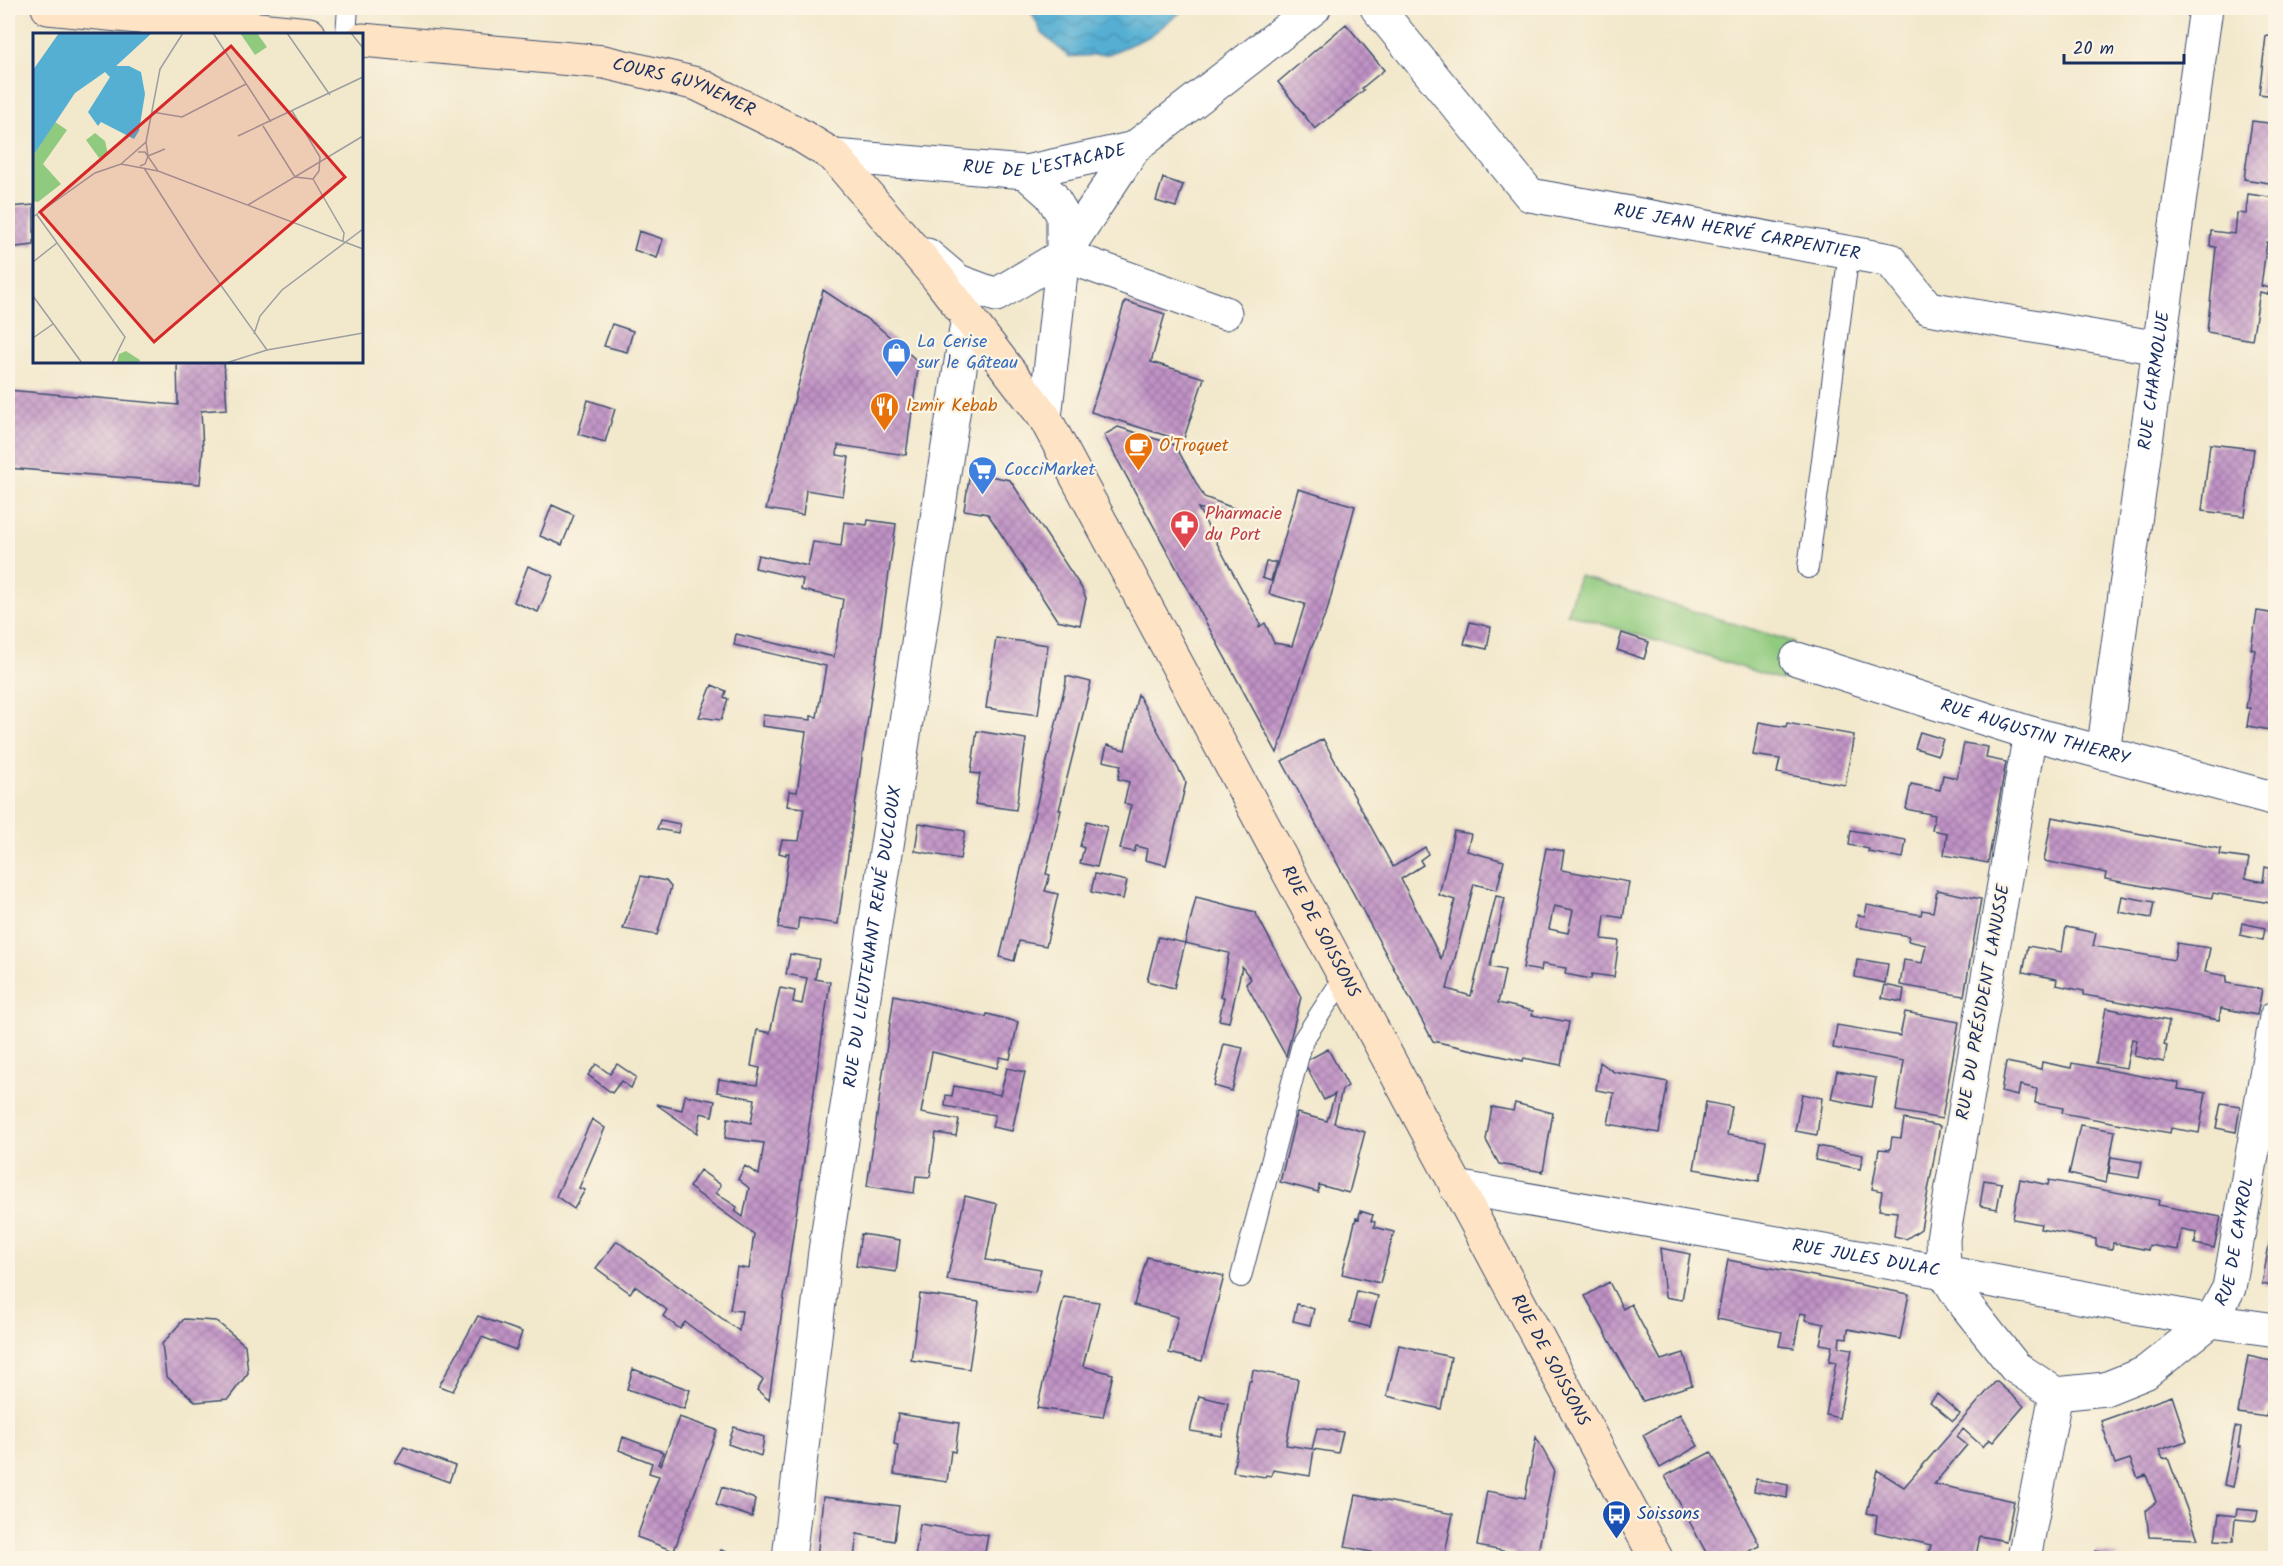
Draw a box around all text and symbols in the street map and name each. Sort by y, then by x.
scale bar [2064,27,2184,65]
inset map [33,33,363,363]
text: 20 m [2073,35,2114,64]
street label: COURS GUYNEMER [609,50,760,125]
street label: RUE DE L'ESTACADE [962,136,1129,186]
street label: RUE JEAN HERVÉ CARPENTIER [1612,196,1863,269]
street label: RUE CHARMOLUE [2131,309,2178,452]
place label: La Cerise sur le Gâteau [917,328,1018,378]
shop icon: La Cerise sur le Gâteau [880,336,912,378]
restaurant icon: Izmir Kebab [869,390,901,432]
place label: Izmir Kebab [906,392,998,421]
cafe icon: O'Troquet [1122,430,1154,472]
place label: O'Troquet [1159,432,1230,461]
supermarket icon: CocciMarket [967,454,999,496]
place label: CocciMarket [1004,456,1096,485]
place label: Pharmacie du Port [1205,500,1282,550]
pharmacy icon: Pharmacie du Port [1168,508,1200,550]
street label: RUE AUGUSTIN THIERRY [1937,691,2133,774]
street label: RUE DU LIEUTENANT RENÉ DUCLOUX [836,783,911,1090]
street label: RUE DE SOISSONS [1273,860,1368,1004]
street label: RUE DU PRÉSIDENT LANUSSE [1949,881,2019,1122]
street label: RUE DE CAYROL [2207,1174,2263,1312]
street label: RUE JULES DULAC [1790,1231,1942,1285]
street label: RUE DE SOISSONS [1503,1289,1598,1432]
bus stop icon: Soissons [1600,1498,1632,1540]
place label: Soissons [1637,1500,1700,1529]

